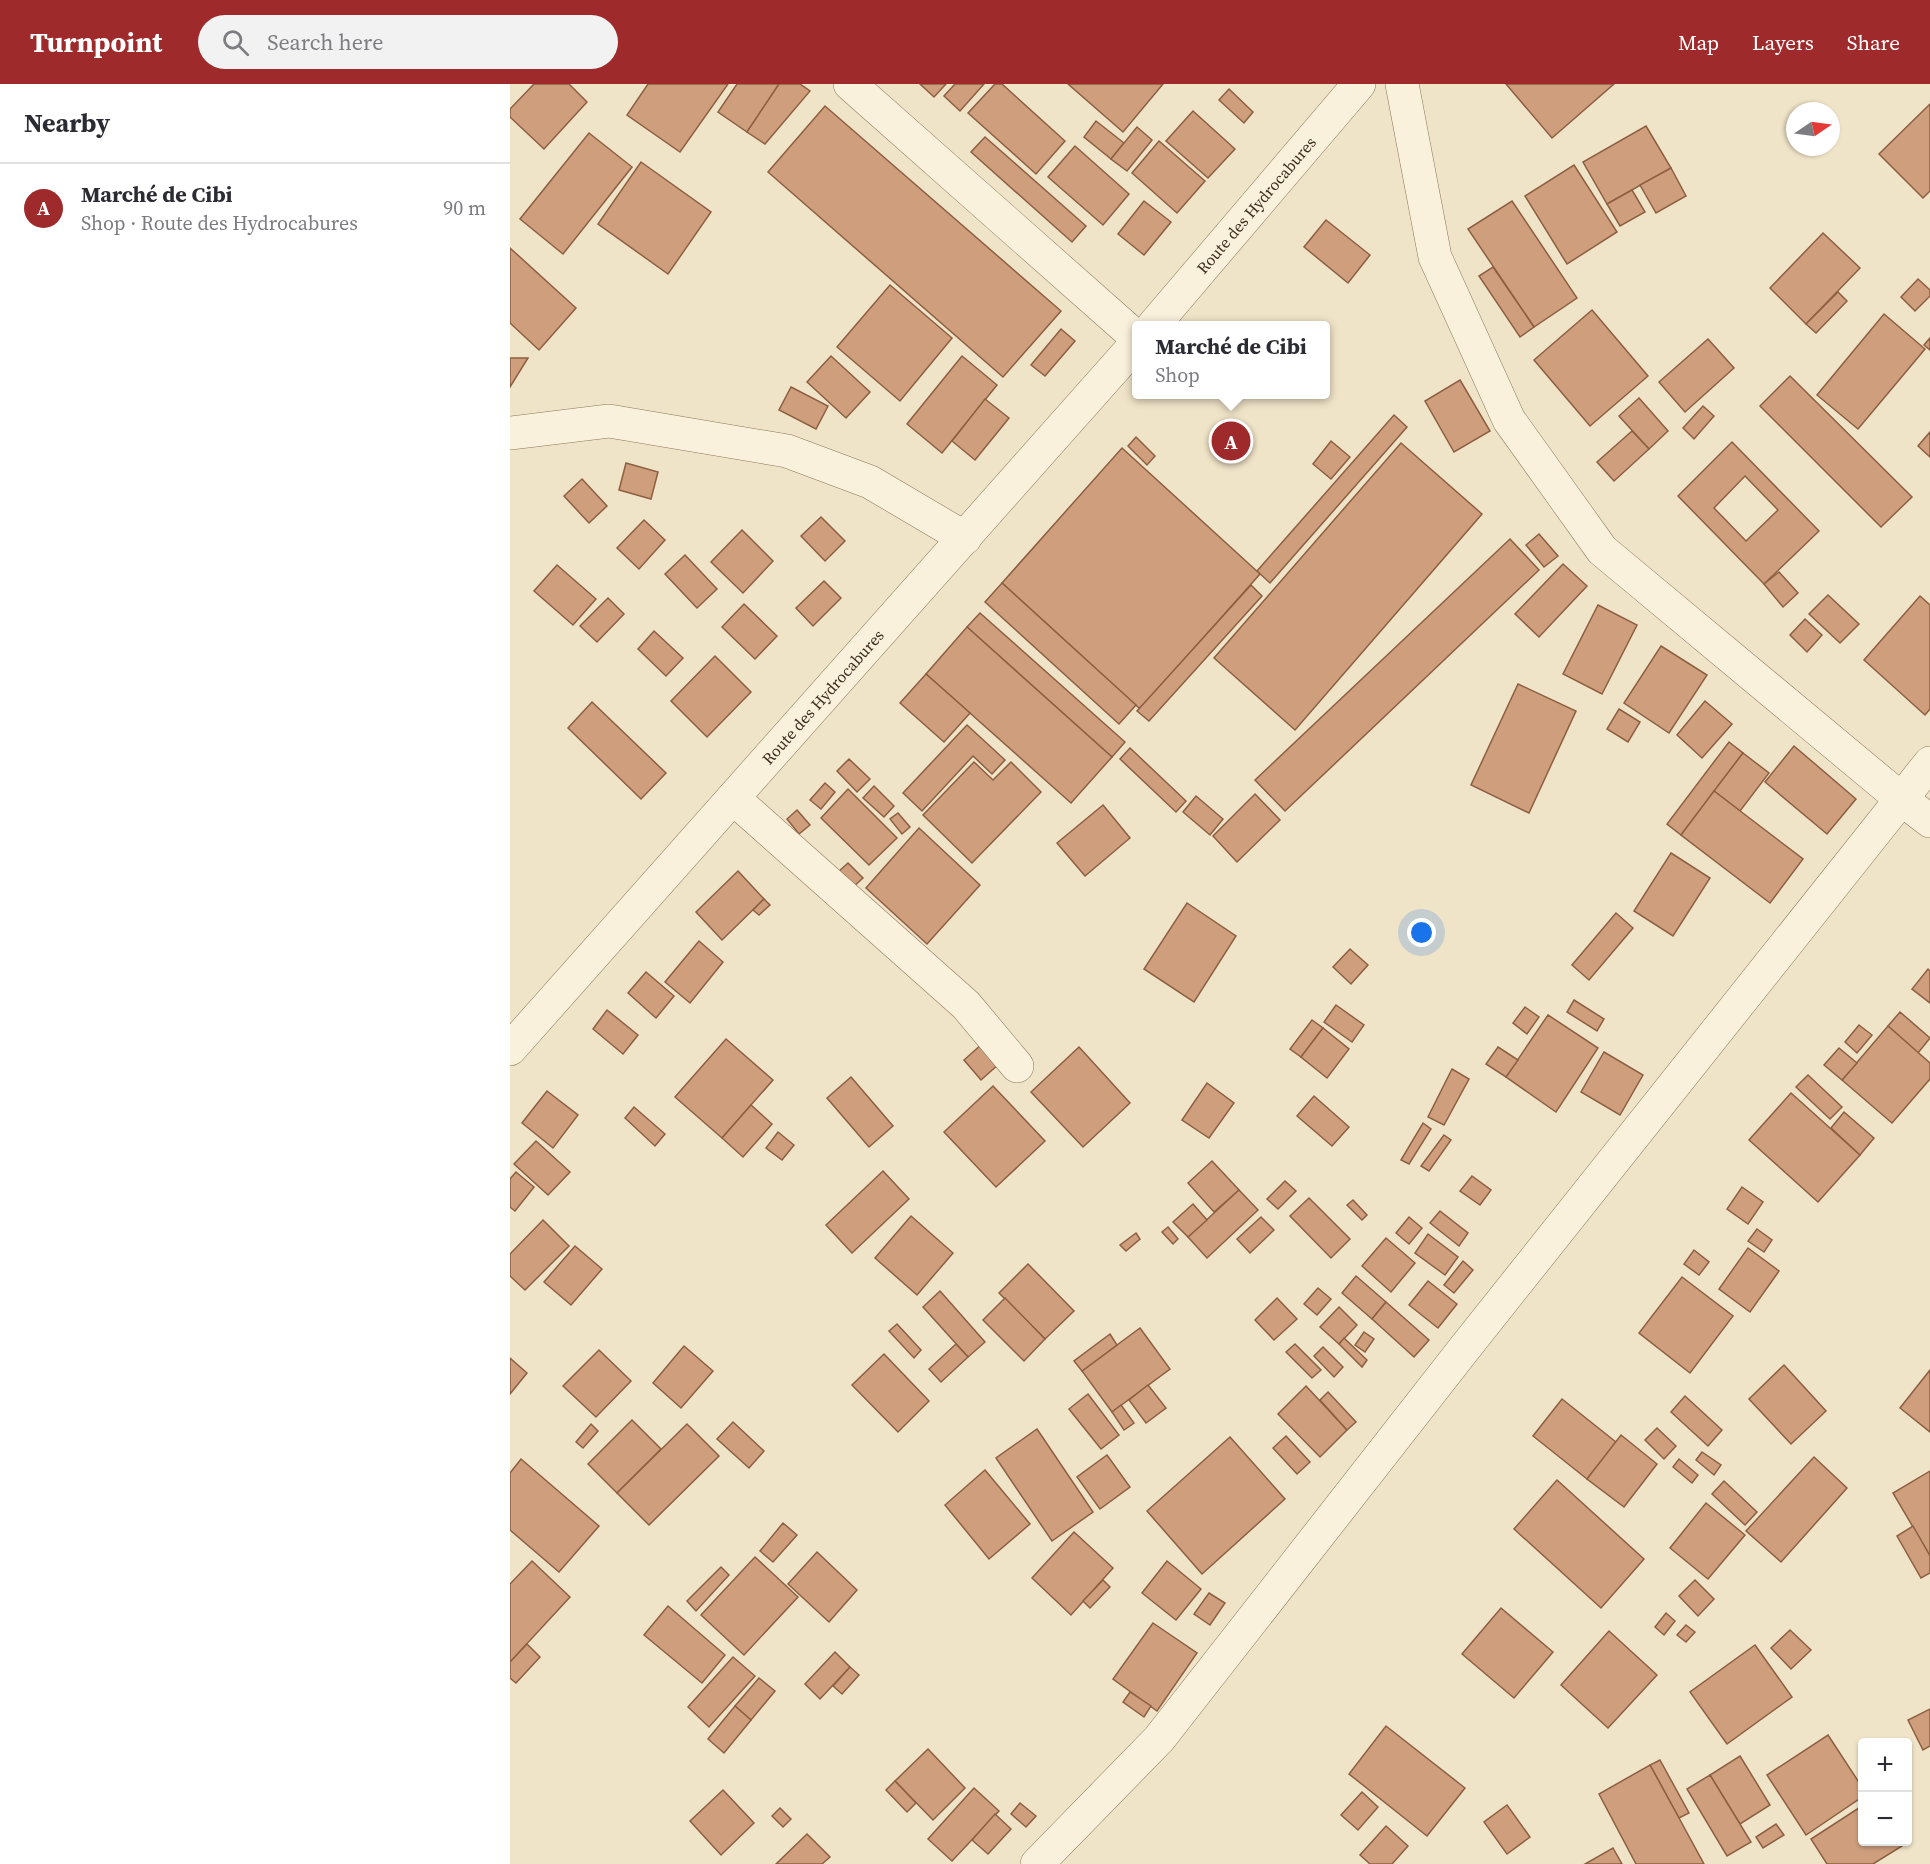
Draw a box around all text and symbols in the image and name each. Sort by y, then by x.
search box [198,15,618,69]
text: Turnpoint [30,23,162,61]
icon: search [219,26,252,59]
text: Search here [267,27,383,57]
text: Map [1678,28,1719,57]
text: Layers [1752,28,1814,57]
text: Share [1847,28,1900,57]
north arrow [1786,102,1840,156]
text: Nearby [24,105,110,141]
street label: Route des Hydrocabures [1191,132,1321,278]
text: Marché de Cibi [81,179,233,209]
text: A [37,194,50,222]
text: 90 m [443,194,486,222]
text: Shop · Route des Hydrocabures [81,209,358,237]
popup [1132,321,1330,399]
text: Marché de Cibi [1155,331,1307,361]
text: Shop [1155,361,1200,389]
pin: A [1212,418,1250,464]
street label: Route des Hydrocabures [757,624,889,769]
your location [1407,918,1436,947]
map controls [1858,1738,1912,1846]
button: + [1858,1738,1912,1792]
button: − [1858,1792,1912,1846]

